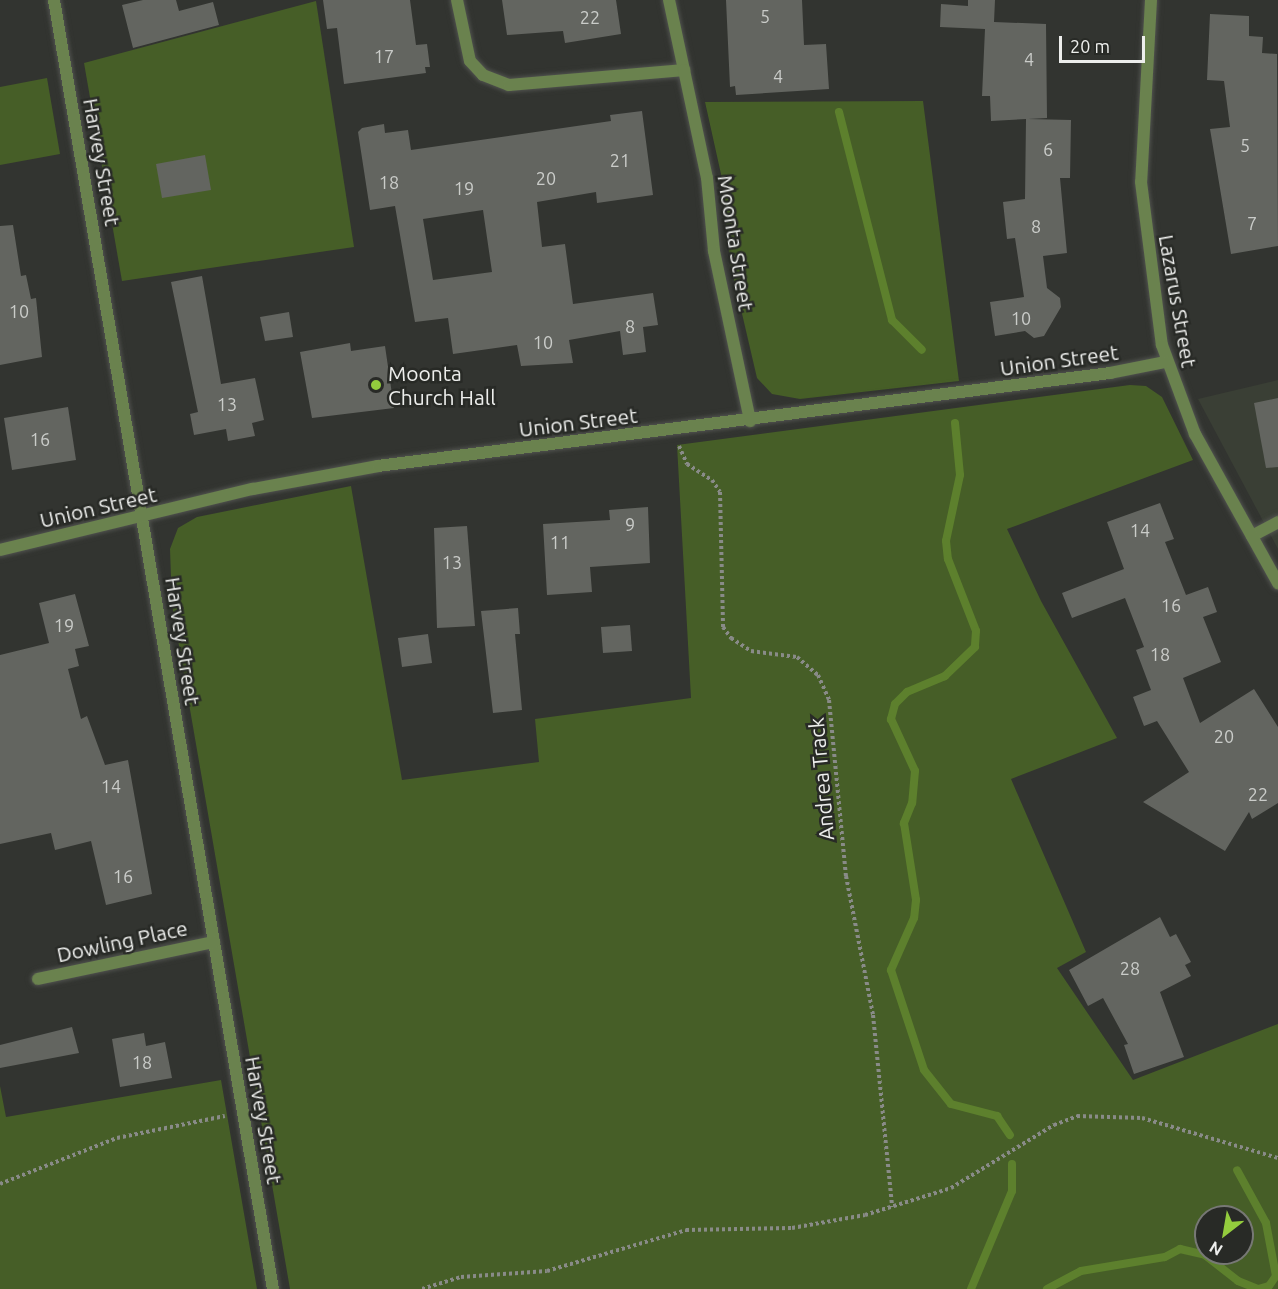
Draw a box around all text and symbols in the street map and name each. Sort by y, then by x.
house number: 5 [760,5,770,27]
house number: 22 [580,6,600,28]
scale bar [1062,24,1148,62]
text: 20 m [1070,36,1110,56]
house number: 17 [374,45,394,67]
house number: 4 [1024,48,1034,70]
house number: 4 [773,65,783,87]
street label: Harvey Street [78,96,126,228]
house number: 5 [1240,134,1250,156]
house number: 6 [1043,138,1053,160]
house number: 21 [610,149,630,171]
house number: 20 [536,167,556,189]
house number: 18 [379,171,399,193]
street label: Moonta Street [713,173,759,313]
house number: 19 [454,177,474,199]
house number: 7 [1247,212,1257,234]
house number: 8 [1031,215,1041,237]
street label: Lazarus Street [1154,233,1202,369]
house number: 10 [9,300,29,322]
house number: 10 [1011,307,1031,329]
house number: 8 [625,315,635,337]
house number: 10 [533,331,553,353]
street label: Union Street [998,339,1120,381]
place label: Moonta Church Hall [388,360,496,410]
marker: Moonta Church Hall [369,378,383,392]
house number: 13 [217,393,237,415]
street label: Union Street [517,402,639,442]
house number: 16 [30,428,50,450]
street label: Union Street [37,481,159,533]
house number: 9 [625,513,635,535]
house number: 14 [1130,519,1150,541]
house number: 11 [550,531,570,553]
house number: 13 [442,551,462,573]
street label: Harvey Street [160,575,206,707]
house number: 16 [1161,594,1181,616]
house number: 19 [54,614,74,636]
house number: 18 [1150,643,1170,665]
street label: Andrea Track [803,717,839,841]
house number: 20 [1214,725,1234,747]
house number: 14 [101,775,121,797]
house number: 22 [1248,783,1268,805]
house number: 16 [113,865,133,887]
street label: Dowling Place [54,915,190,967]
house number: 28 [1120,957,1140,979]
house number: 18 [132,1051,152,1073]
street label: Harvey Street [240,1054,288,1186]
north arrow [1194,1205,1254,1265]
text: N [1206,1238,1226,1260]

